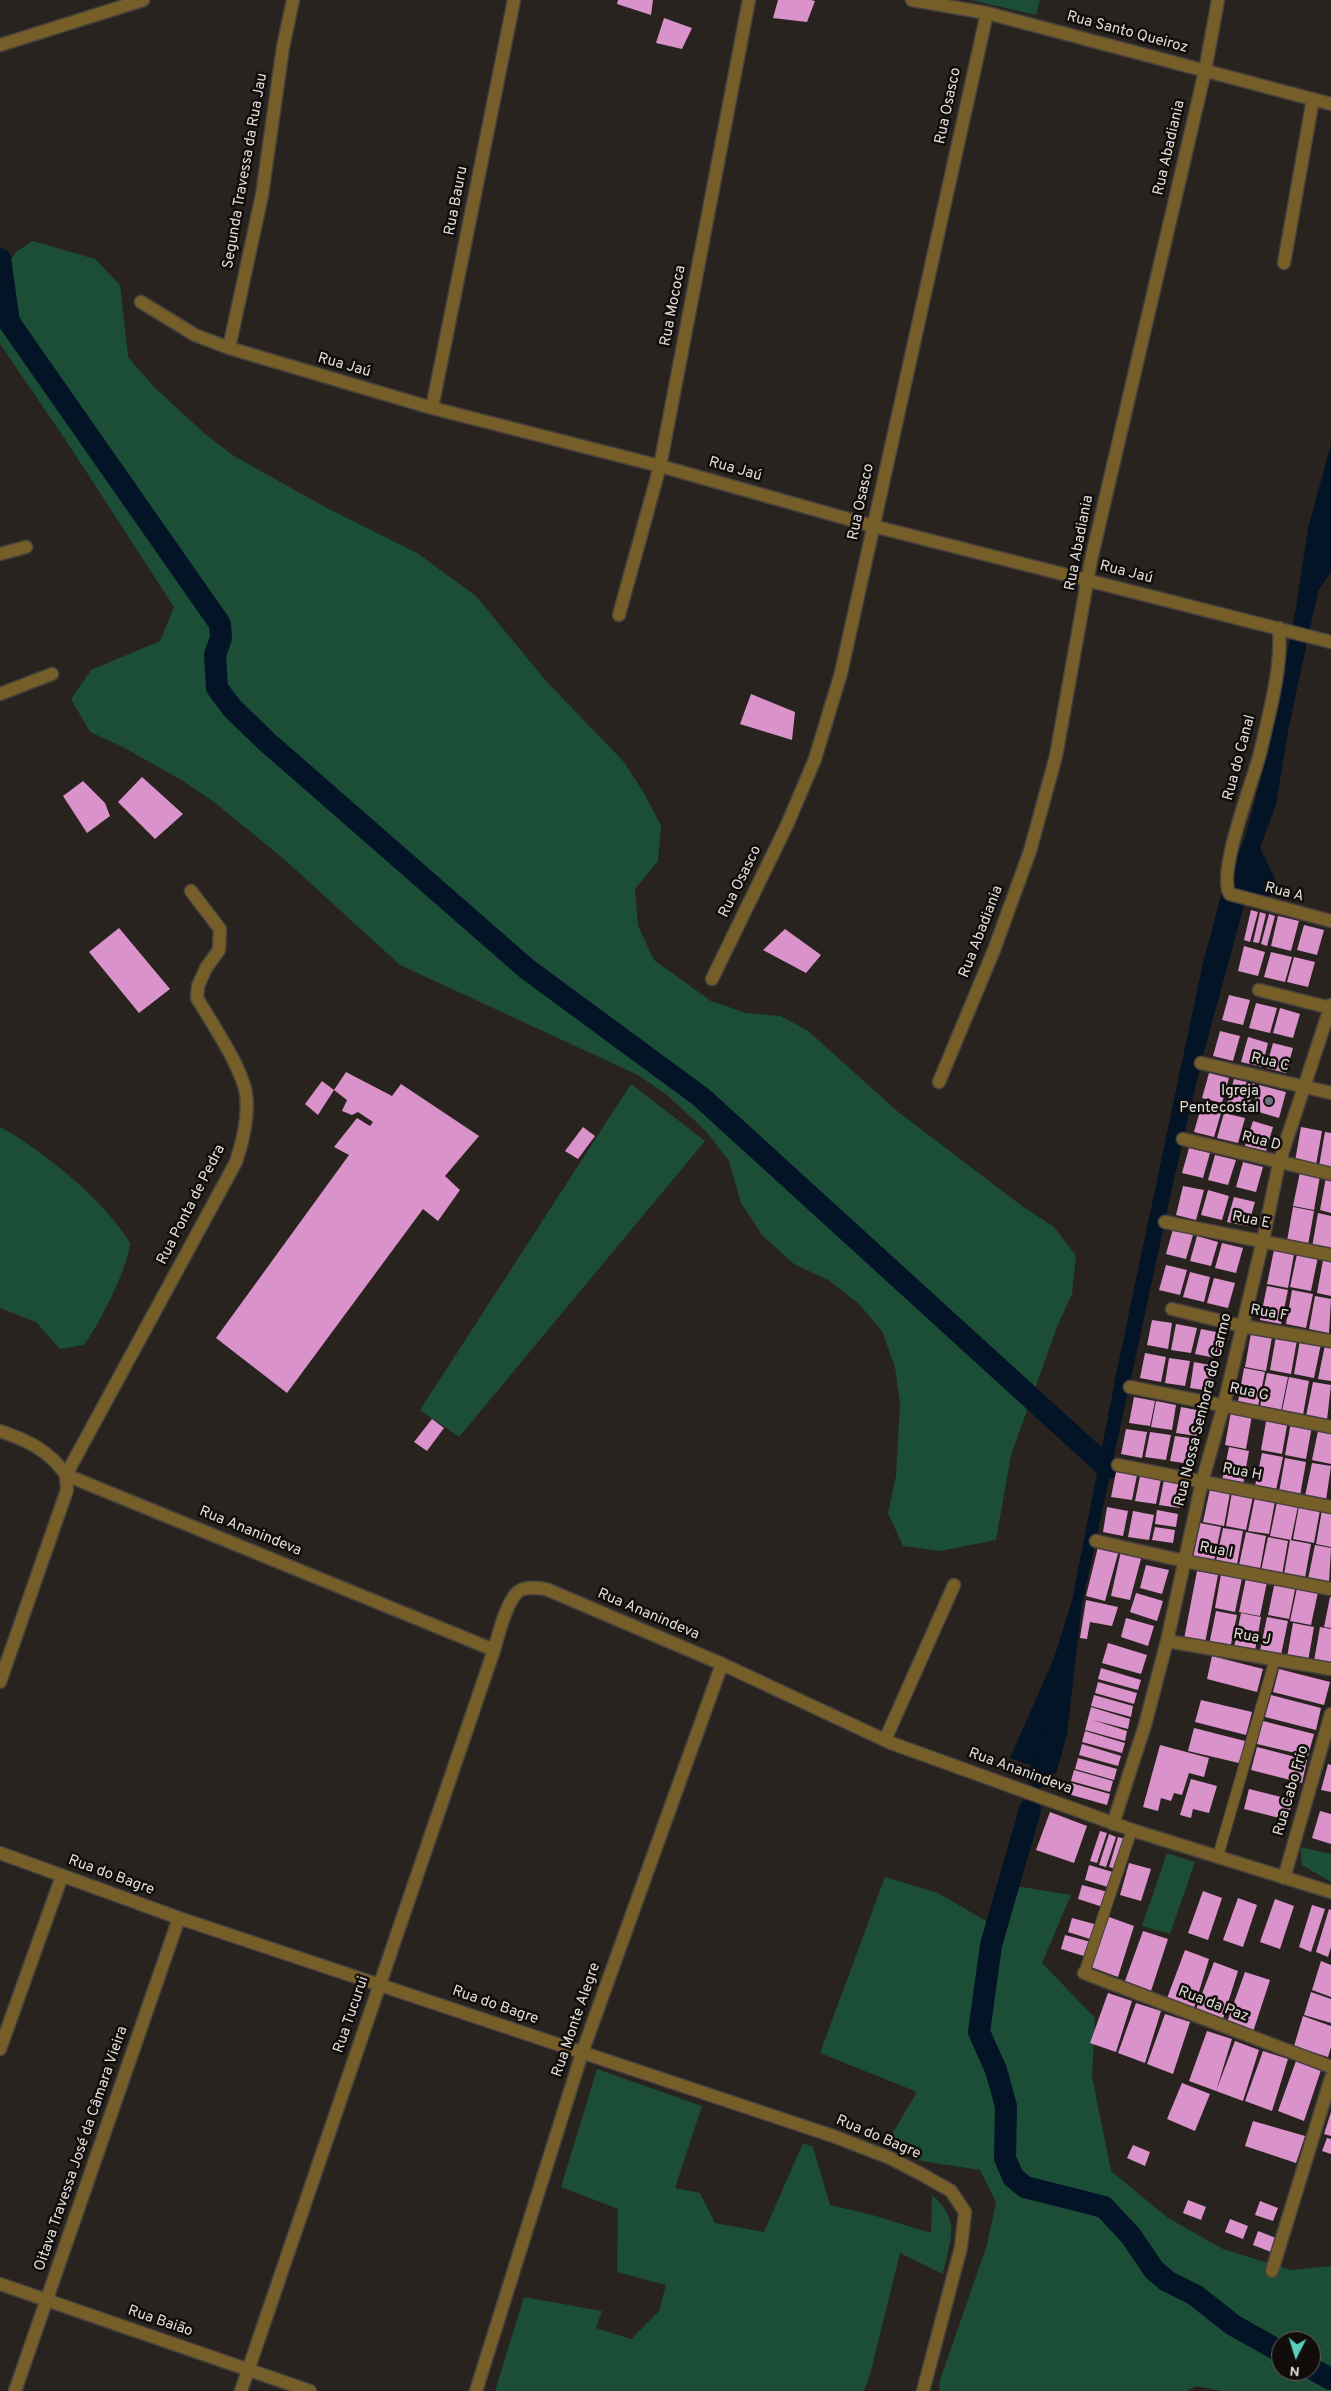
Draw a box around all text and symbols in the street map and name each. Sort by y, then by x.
street label: Rua Santo Queiroz [1064,8,1190,58]
street label: Rua Osasco [932,66,966,146]
street label: Segunda Travessa da Rua Jau [220,72,272,270]
street label: Rua Abadiania [1150,99,1190,197]
street label: Rua Bauru [441,165,473,237]
street label: Rua Mococa [657,264,691,348]
street label: Rua Jaú [315,350,373,382]
street label: Rua Jaú [706,454,764,486]
street label: Rua Osasco [845,462,879,542]
street label: Rua Abadiania [1062,494,1098,592]
street label: Rua Jaú [1098,558,1154,588]
street label: Rua do Canal [1220,713,1260,803]
street label: Rua Osasco [716,843,766,921]
street label: Rua A [1262,879,1306,907]
street label: Rua Abadiania [956,883,1008,981]
street label: Rua C [1249,1050,1291,1076]
place label: Igreja Pentecostal [1179,1083,1259,1118]
marker: Igreja Pentecostal [1263,1095,1275,1107]
street label: Rua D [1239,1128,1283,1156]
street label: Rua Ponta de Pedra [154,1142,230,1268]
street label: Rua E [1230,1208,1272,1234]
street label: Rua F [1249,1302,1289,1326]
street label: Rua Nossa Senhora do Carmo [1171,1312,1237,1508]
street label: Rua G [1228,1380,1270,1406]
street label: Rua H [1221,1460,1263,1486]
street label: Rua Ananindeva [196,1503,304,1561]
street label: Rua I [1198,1539,1234,1563]
street label: Rua Ananindeva [594,1585,702,1645]
street label: Rua J [1232,1626,1272,1650]
street label: Rua Cabo Frio [1271,1744,1313,1838]
street label: Rua Ananindeva [966,1745,1074,1799]
street label: Rua do Bagre [66,1852,156,1900]
street label: Rua Monte Alegre [549,1960,605,2080]
street label: Rua Tucurui [330,1974,374,2056]
street label: Rua do Bagre [449,1983,541,2029]
street label: Rua da Paz [1175,1983,1251,2027]
street label: Oitava Travessa José da Câmara Vieira [32,2024,132,2274]
street label: Rua do Bagre [833,2112,923,2164]
street label: Rua Baião [125,2302,195,2342]
north arrow [1271,2331,1321,2381]
text: N [1289,2362,1300,2379]

